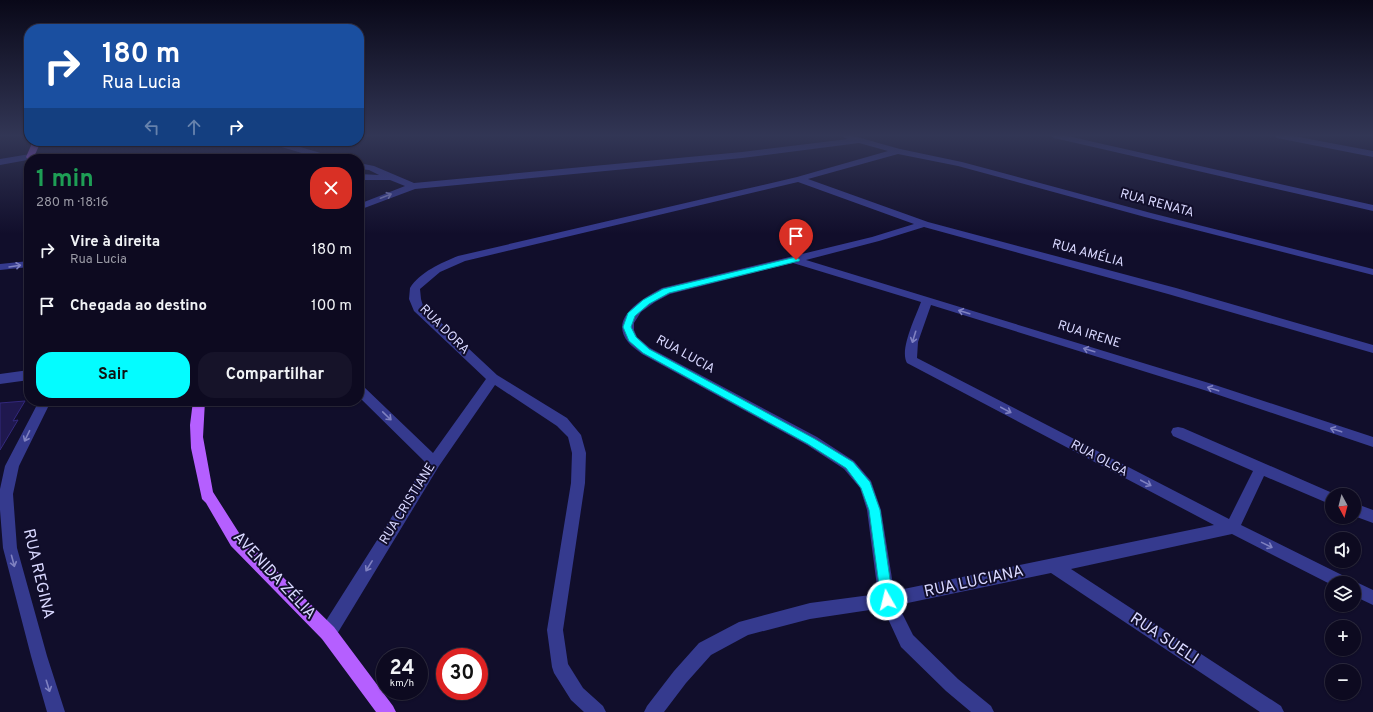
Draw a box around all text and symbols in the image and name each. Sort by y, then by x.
text: 180 m [102,37,180,73]
icon: right [36,40,88,92]
text: Rua Lucia [102,72,181,95]
icon: left [141,116,163,138]
icon: ahead [183,116,205,138]
icon: right [225,116,247,138]
text: 1 min [36,165,94,195]
button: close [310,167,352,209]
street label: RUA RENATA [1118,186,1196,222]
one-way arrow [380,191,392,199]
text: 280 m · 18:16 [36,195,109,211]
pin [779,219,813,260]
icon: arrive [785,225,807,247]
text: Vire à direita [70,233,160,252]
street label: RUA AMÉLIA [1050,235,1126,271]
icon: right [36,239,58,261]
text: 180 m [312,241,352,260]
text: Rua Lucia [70,252,127,268]
one-way arrow [8,262,21,270]
icon: arrive [36,295,58,317]
text: Chegada ao destino [70,297,207,316]
text: 100 m [311,297,352,316]
street label: RUA DORA [416,302,472,358]
one-way arrow [958,308,971,315]
street label: RUA IRENE [1055,318,1123,352]
one-way arrow [910,331,917,344]
street label: RUA LUCIA [653,332,717,378]
one-way arrow [1082,346,1095,353]
button: Sair [36,352,190,398]
button: Compartilhar [198,352,352,398]
one-way arrow [1206,385,1219,392]
one-way arrow [999,407,1011,414]
one-way arrow [382,411,392,421]
one-way arrow [1330,426,1343,433]
one-way arrow [23,429,30,441]
street label: RUA OLGA [1068,437,1130,481]
street label: RUA CRISTIANE [377,460,439,548]
one-way arrow [1139,480,1151,487]
north arrow [1325,488,1361,524]
map controls [1325,488,1361,700]
street label: RUA REGINA [18,527,58,621]
street label: AVENIDA ZÉLIA [228,527,321,624]
button: sound [1325,532,1361,568]
one-way arrow [1261,542,1273,549]
one-way arrow [10,554,18,567]
one-way arrow [365,560,373,571]
street label: RUA LUCIANA [922,562,1026,602]
button: layers [1325,576,1361,612]
position arrow [866,579,908,621]
street label: RUA SUELI [1126,609,1202,669]
button: + [1325,620,1361,656]
speed limit sign: 30 [436,648,488,700]
text: 24 [389,656,415,682]
button: − [1325,664,1361,700]
text: km/h [390,677,414,690]
one-way arrow [45,680,52,693]

